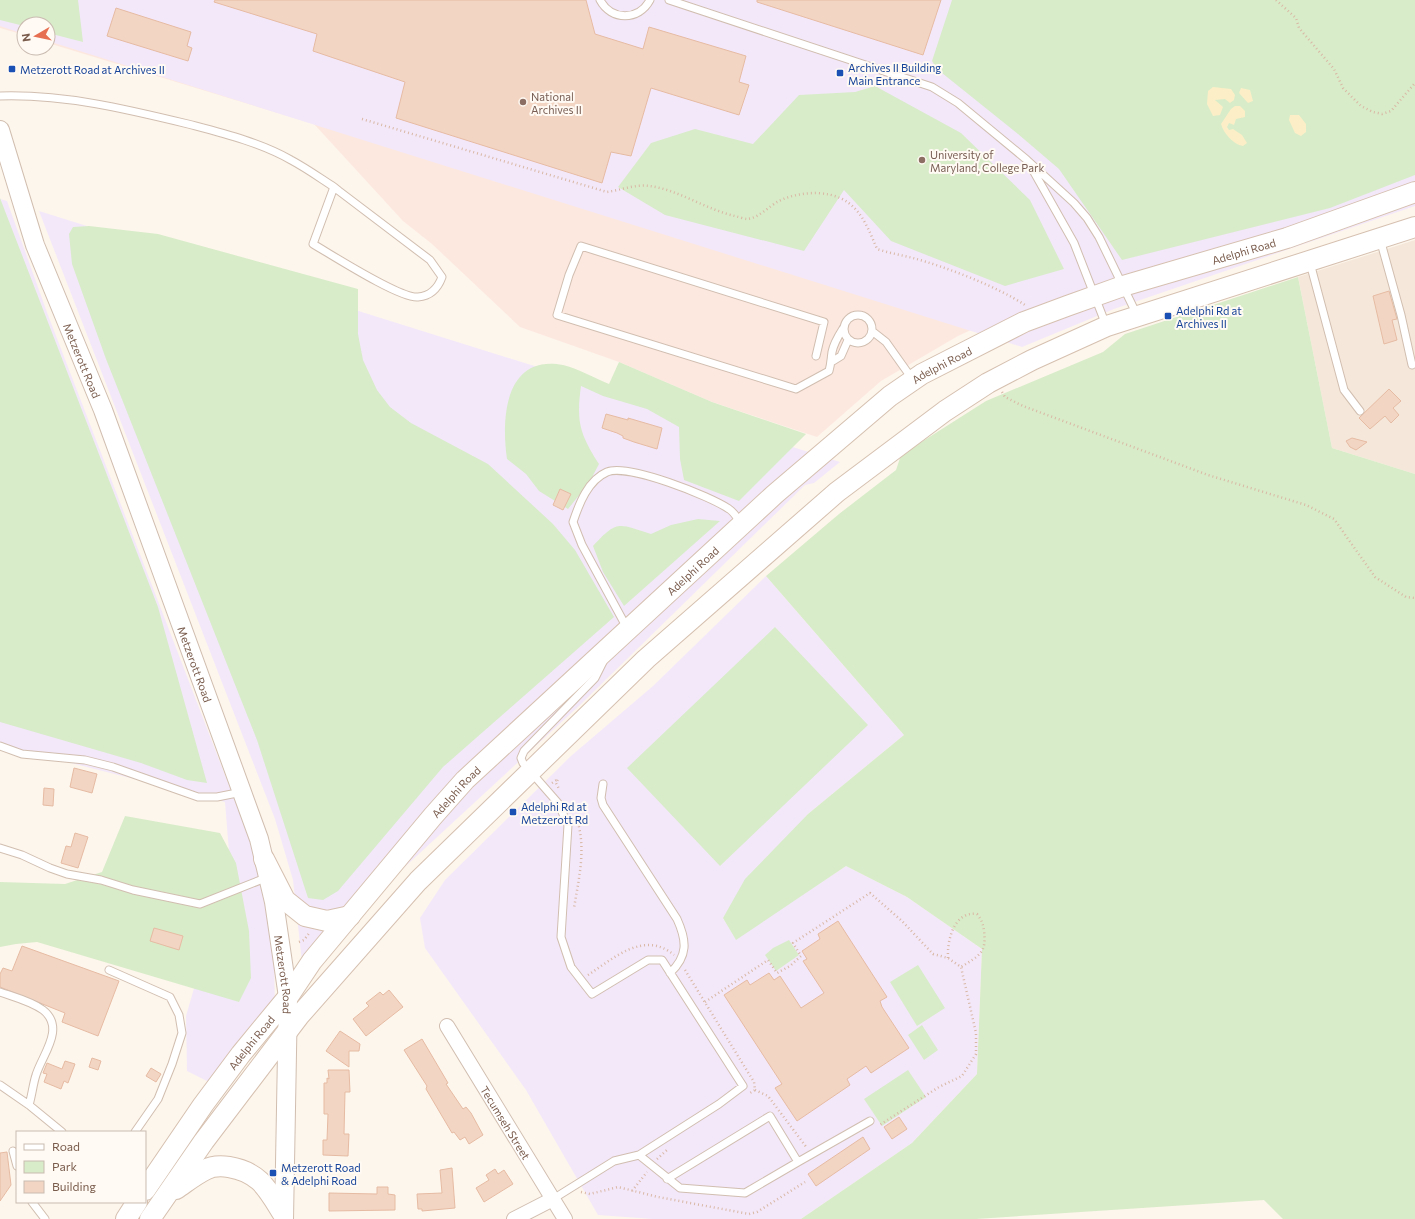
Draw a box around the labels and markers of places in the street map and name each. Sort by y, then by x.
place label: Archives II Building Main Entrance [848,61,941,87]
place label: Metzerott Road at Archives II [20,63,165,76]
marker: Metzerott Road at Archives II [7,64,17,74]
marker: Archives II Building Main Entrance [835,68,845,78]
place label: National Archives II [531,90,582,116]
marker: National Archives II [518,97,528,107]
place label: University of Maryland, College Park [930,148,1044,174]
marker: University of Maryland, College Park [917,155,927,165]
place label: Adelphi Rd at Archives II [1176,304,1242,330]
marker: Adelphi Rd at Archives II [1163,311,1173,321]
place label: Adelphi Rd at Metzerott Rd [521,800,588,826]
marker: Adelphi Rd at Metzerott Rd [508,807,518,817]
place label: Metzerott Road & Adelphi Road [281,1161,361,1187]
marker: Metzerott Road & Adelphi Road [268,1168,278,1178]

